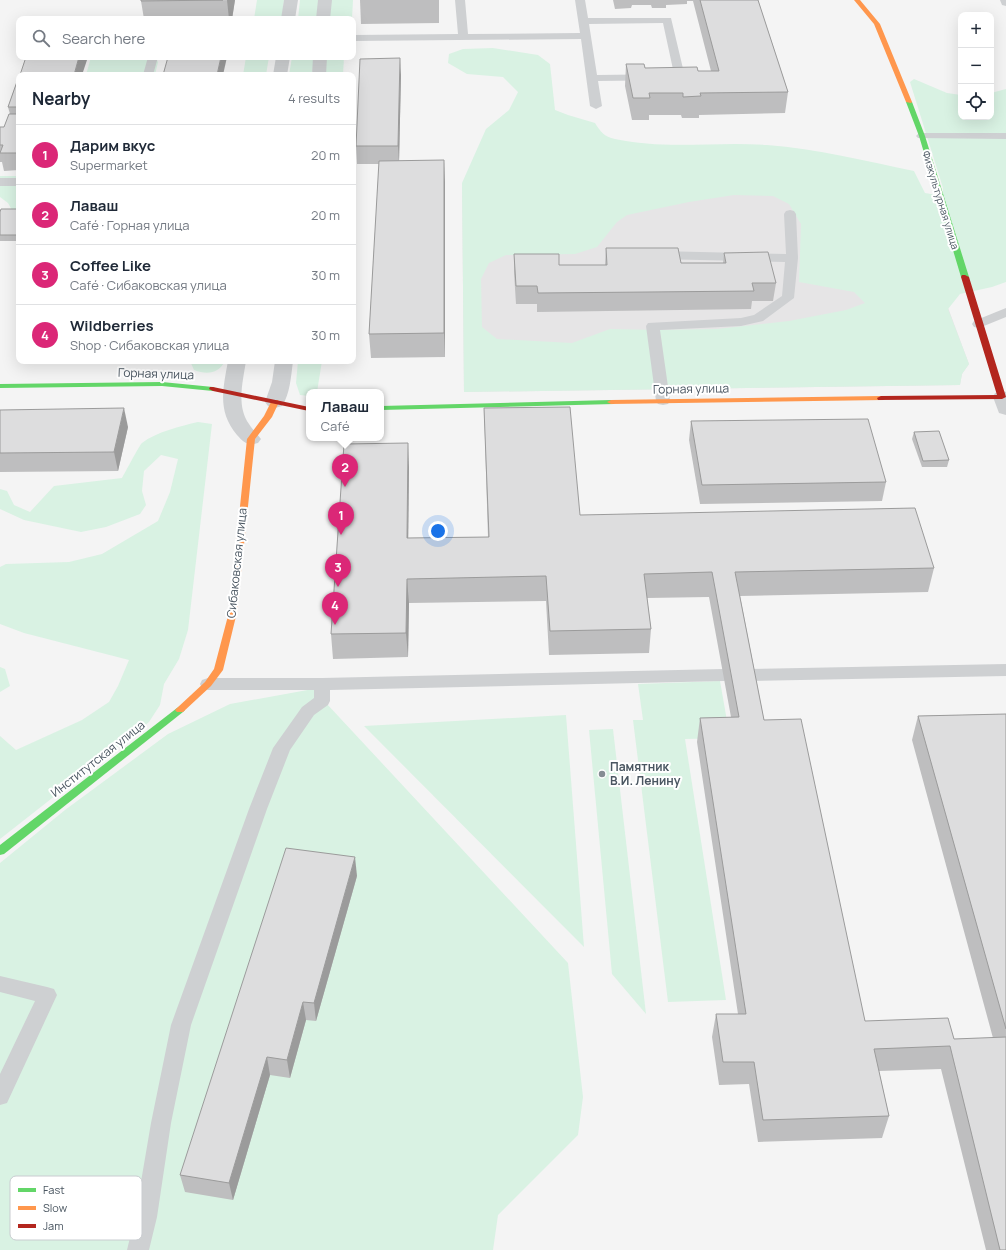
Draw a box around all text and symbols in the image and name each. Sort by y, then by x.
map controls [958,12,994,120]
button: + [958,12,994,48]
search box [16,16,356,60]
icon: search [30,27,52,49]
text: Search here [62,28,145,49]
button: − [958,48,994,84]
button: locate [958,84,994,120]
text: Nearby [32,87,90,110]
text: 4 results [288,89,340,107]
text: Дарим вкус [70,135,155,156]
text: 1 [42,146,48,164]
text: 20 m [311,146,340,164]
street label: Физкультурная улица [919,149,963,251]
text: Supermarket [70,156,148,174]
text: Лаваш [70,195,118,216]
text: 2 [41,206,49,224]
text: 20 m [311,206,340,224]
text: Café · Горная улица [70,216,190,234]
text: Coffee Like [70,255,151,276]
text: 3 [41,266,49,284]
text: 30 m [311,266,340,284]
text: Café · Сибаковская улица [70,276,227,294]
text: Wildberries [70,315,154,336]
text: 4 [41,326,49,344]
text: 30 m [311,326,340,344]
text: Shop · Сибаковская улица [70,336,229,354]
street label: Горная улица [118,364,194,383]
street label: Горная улица [653,379,729,398]
popup [306,389,384,441]
text: Лаваш [321,396,369,417]
text: Café [321,417,350,435]
pin: 2 [332,454,358,487]
pin: 1 [328,502,354,535]
street label: Сибаковская улица [222,507,251,619]
your location [428,521,448,541]
pin: 3 [325,554,351,587]
pin: 4 [322,592,348,625]
street label: Институтская улица [47,716,148,801]
place label: Памятник В.И. Ленину [610,758,681,789]
marker: Памятник В.И. Ленину [597,769,607,779]
legend [10,1176,142,1240]
text: Fast [43,1182,65,1197]
text: Slow [43,1200,68,1215]
text: Jam [43,1218,64,1233]

